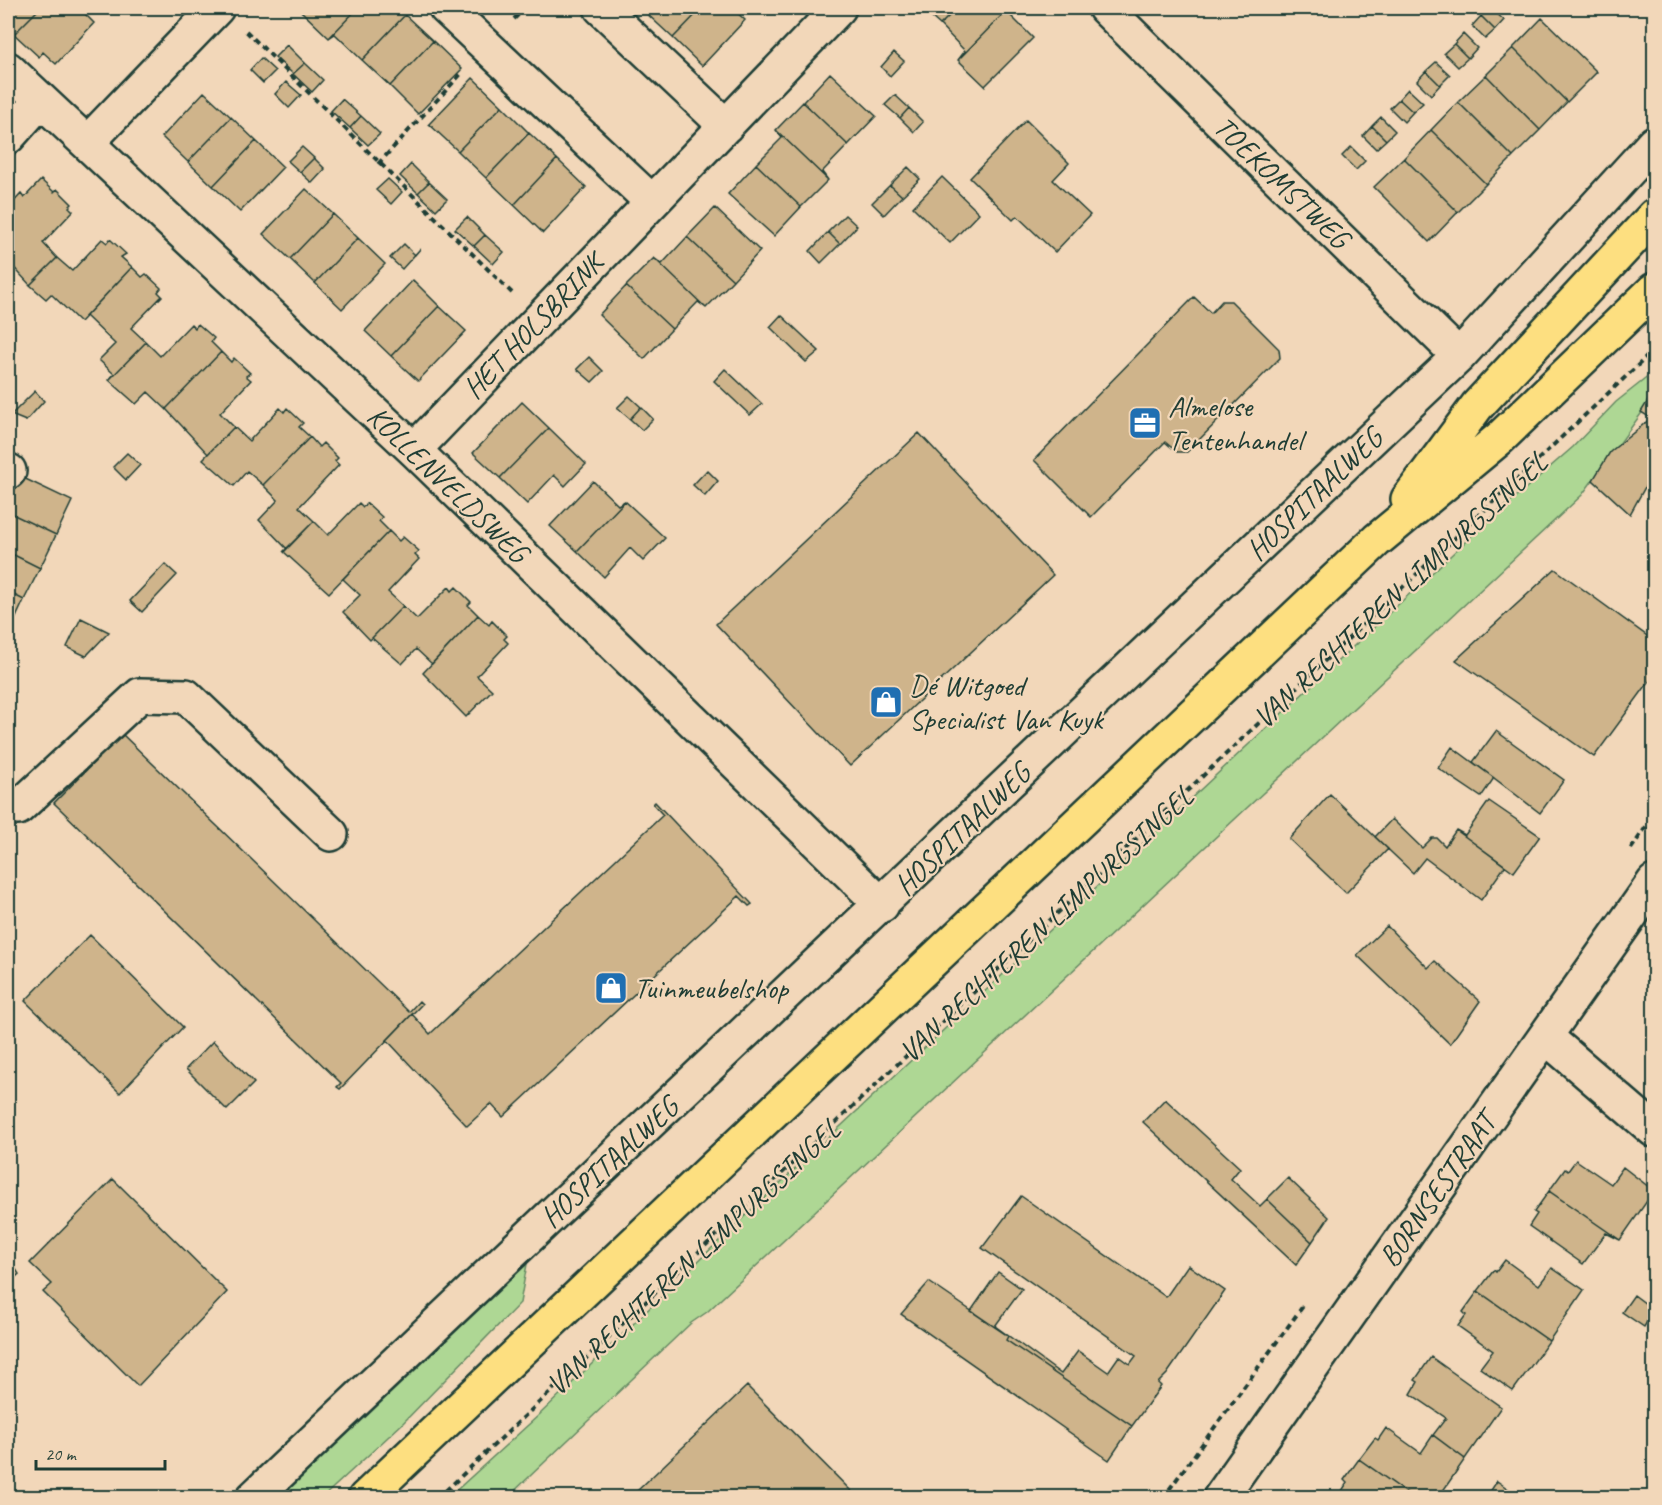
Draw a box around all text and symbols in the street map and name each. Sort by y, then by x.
street label: TOEKOMSTWEG [1206,108,1360,259]
street label: HET HOLSBRINK [454,242,615,406]
place label: Almelose Tentenhandel [1168,387,1307,459]
street label: KOLLENVELDSWEG [359,397,539,573]
office icon: Almelose Tentenhandel [1127,405,1163,441]
street label: HOSPITAALWEG [1238,417,1393,569]
street label: VAN RECHTEREN LIMPURGSINGEL [1245,443,1555,736]
place label: Dé Witgoed Specialist Van Kuyk [909,666,1105,738]
shop icon: Dé Witgoed Specialist Van Kuyk [868,684,904,720]
street label: HOSPITAALWEG [886,752,1041,904]
street label: VAN RECHTEREN LIMPURGSINGEL [891,777,1201,1070]
place label: Tuinmeubelshop [634,969,790,1007]
shop icon: Tuinmeubelshop [593,970,629,1006]
street label: HOSPITAALWEG [532,1086,689,1236]
street label: BORNSESTRAAT [1370,1100,1508,1274]
street label: VAN RECHTEREN LIMPURGSINGEL [538,1110,848,1403]
scale bar [36,1433,165,1471]
text: 20 m [45,1443,78,1465]

